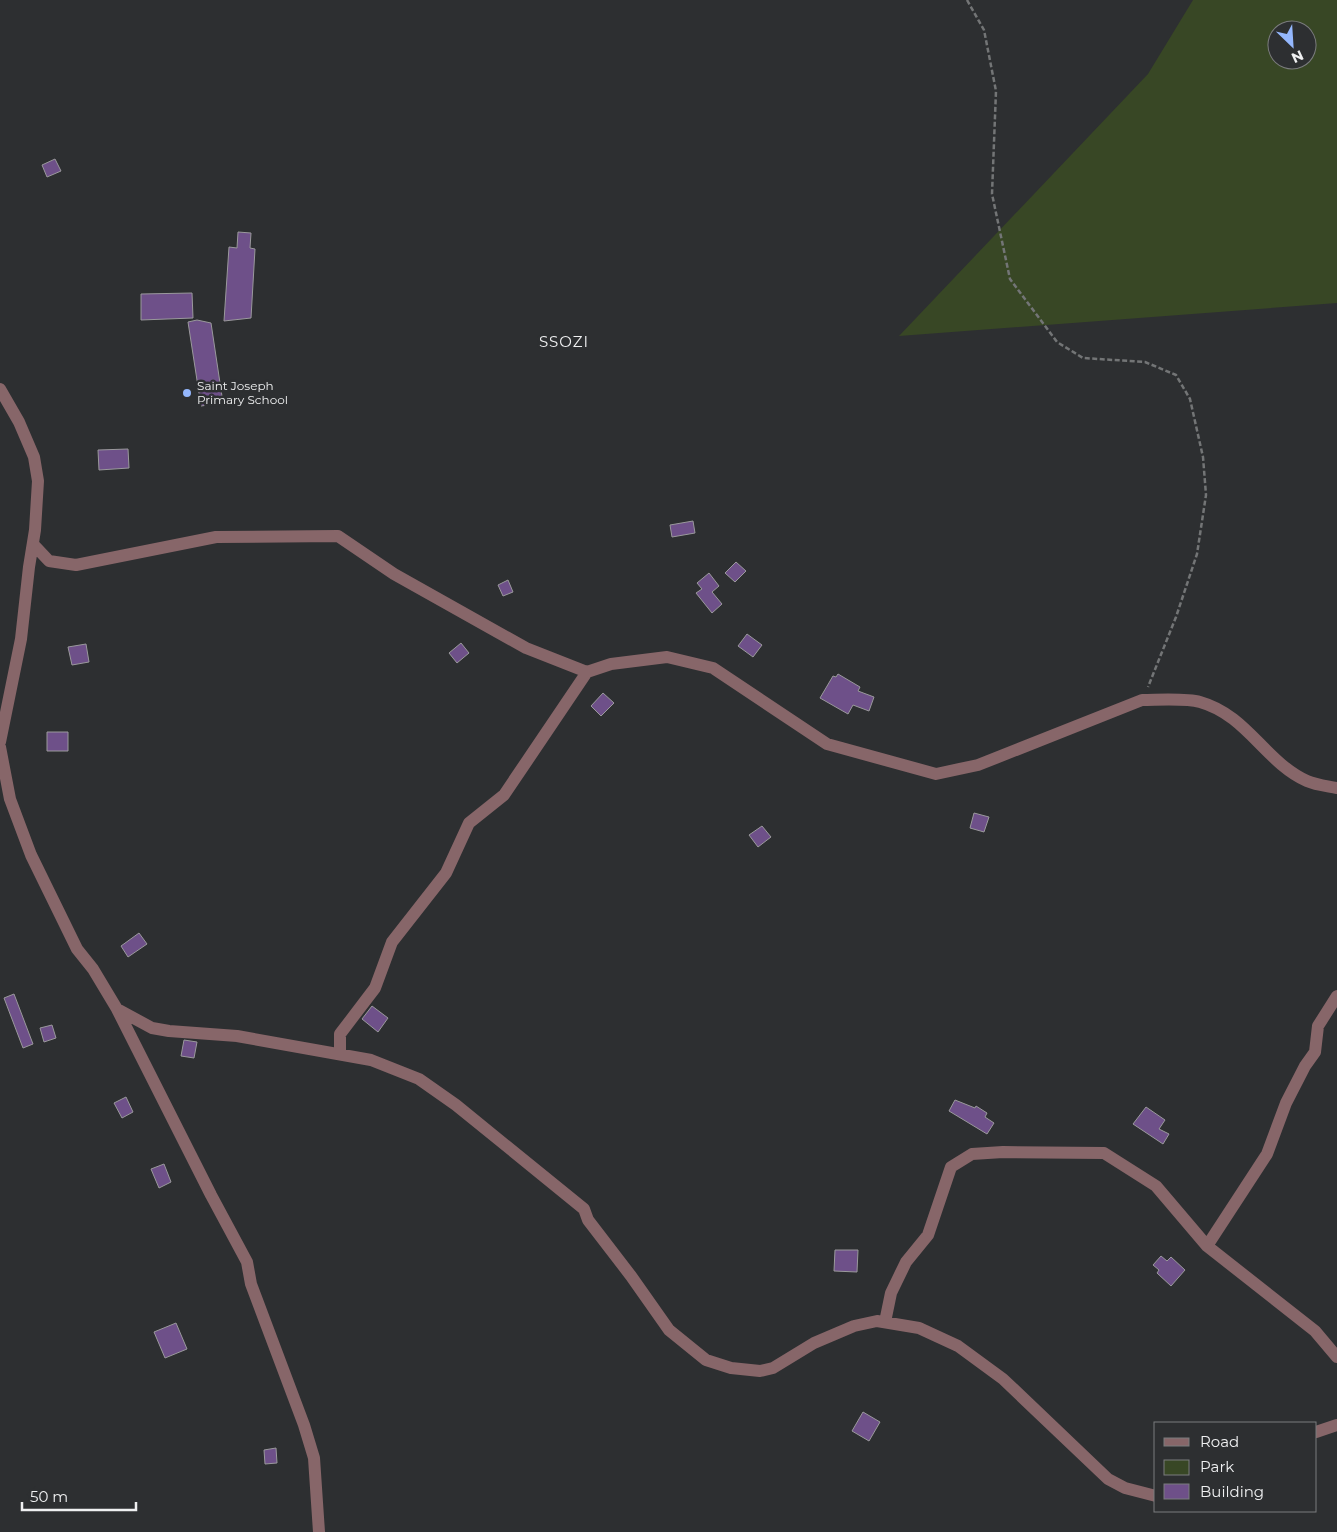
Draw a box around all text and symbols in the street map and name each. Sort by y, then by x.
north arrow [1267,20,1317,70]
text: N [1289,46,1306,67]
district label: SSOZI [539,332,589,351]
place label: Saint Joseph Primary School [197,378,288,407]
marker: Saint Joseph Primary School [181,387,193,399]
legend [1154,1422,1317,1512]
text: Road [1200,1432,1239,1451]
text: Park [1200,1457,1234,1476]
scale bar [22,1480,136,1512]
text: Building [1200,1482,1264,1501]
text: 50 m [30,1487,68,1506]

